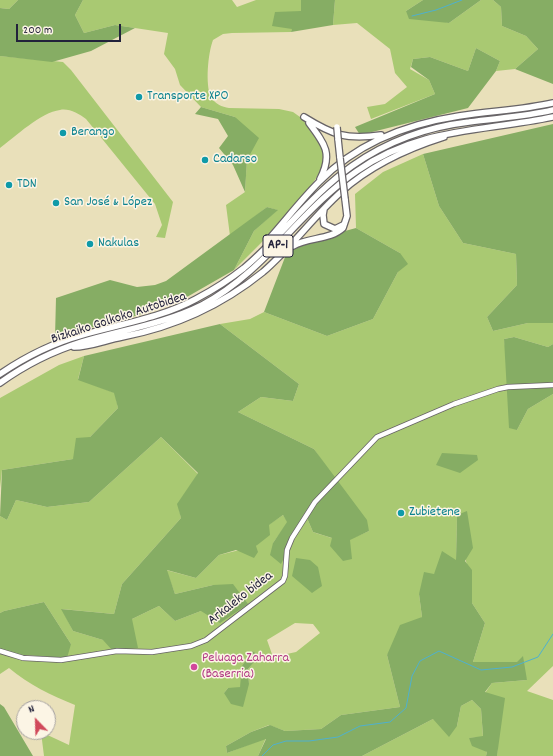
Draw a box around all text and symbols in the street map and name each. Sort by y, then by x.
scale bar [18,16,123,42]
text: 200 m [23,22,52,39]
place label: Transporte XPO [147,89,228,105]
marker: Transporte XPO [134,92,144,102]
place label: Berango [71,125,114,141]
marker: Berango [58,128,68,138]
place label: Cadarso [213,152,257,168]
marker: Cadarso [200,155,210,165]
place label: TDN [17,177,37,193]
marker: TDN [4,180,14,190]
place label: San José & López [64,195,152,211]
marker: San José & López [51,198,61,208]
road number: AP-1 [263,235,293,257]
place label: Nakulas [98,236,139,252]
marker: Nakulas [85,239,95,249]
street label: Bizkaiko Golkoko Autobidea [49,289,189,349]
place label: Zubietene [409,505,460,521]
marker: Zubietene [396,508,406,518]
street label: Arkaleko bidea [205,568,277,630]
place label: Peluaga Zaharra (Baserria) [202,651,289,684]
marker: Peluaga Zaharra (Baserria) [189,662,199,672]
north arrow [16,700,56,740]
text: N [26,701,37,718]

